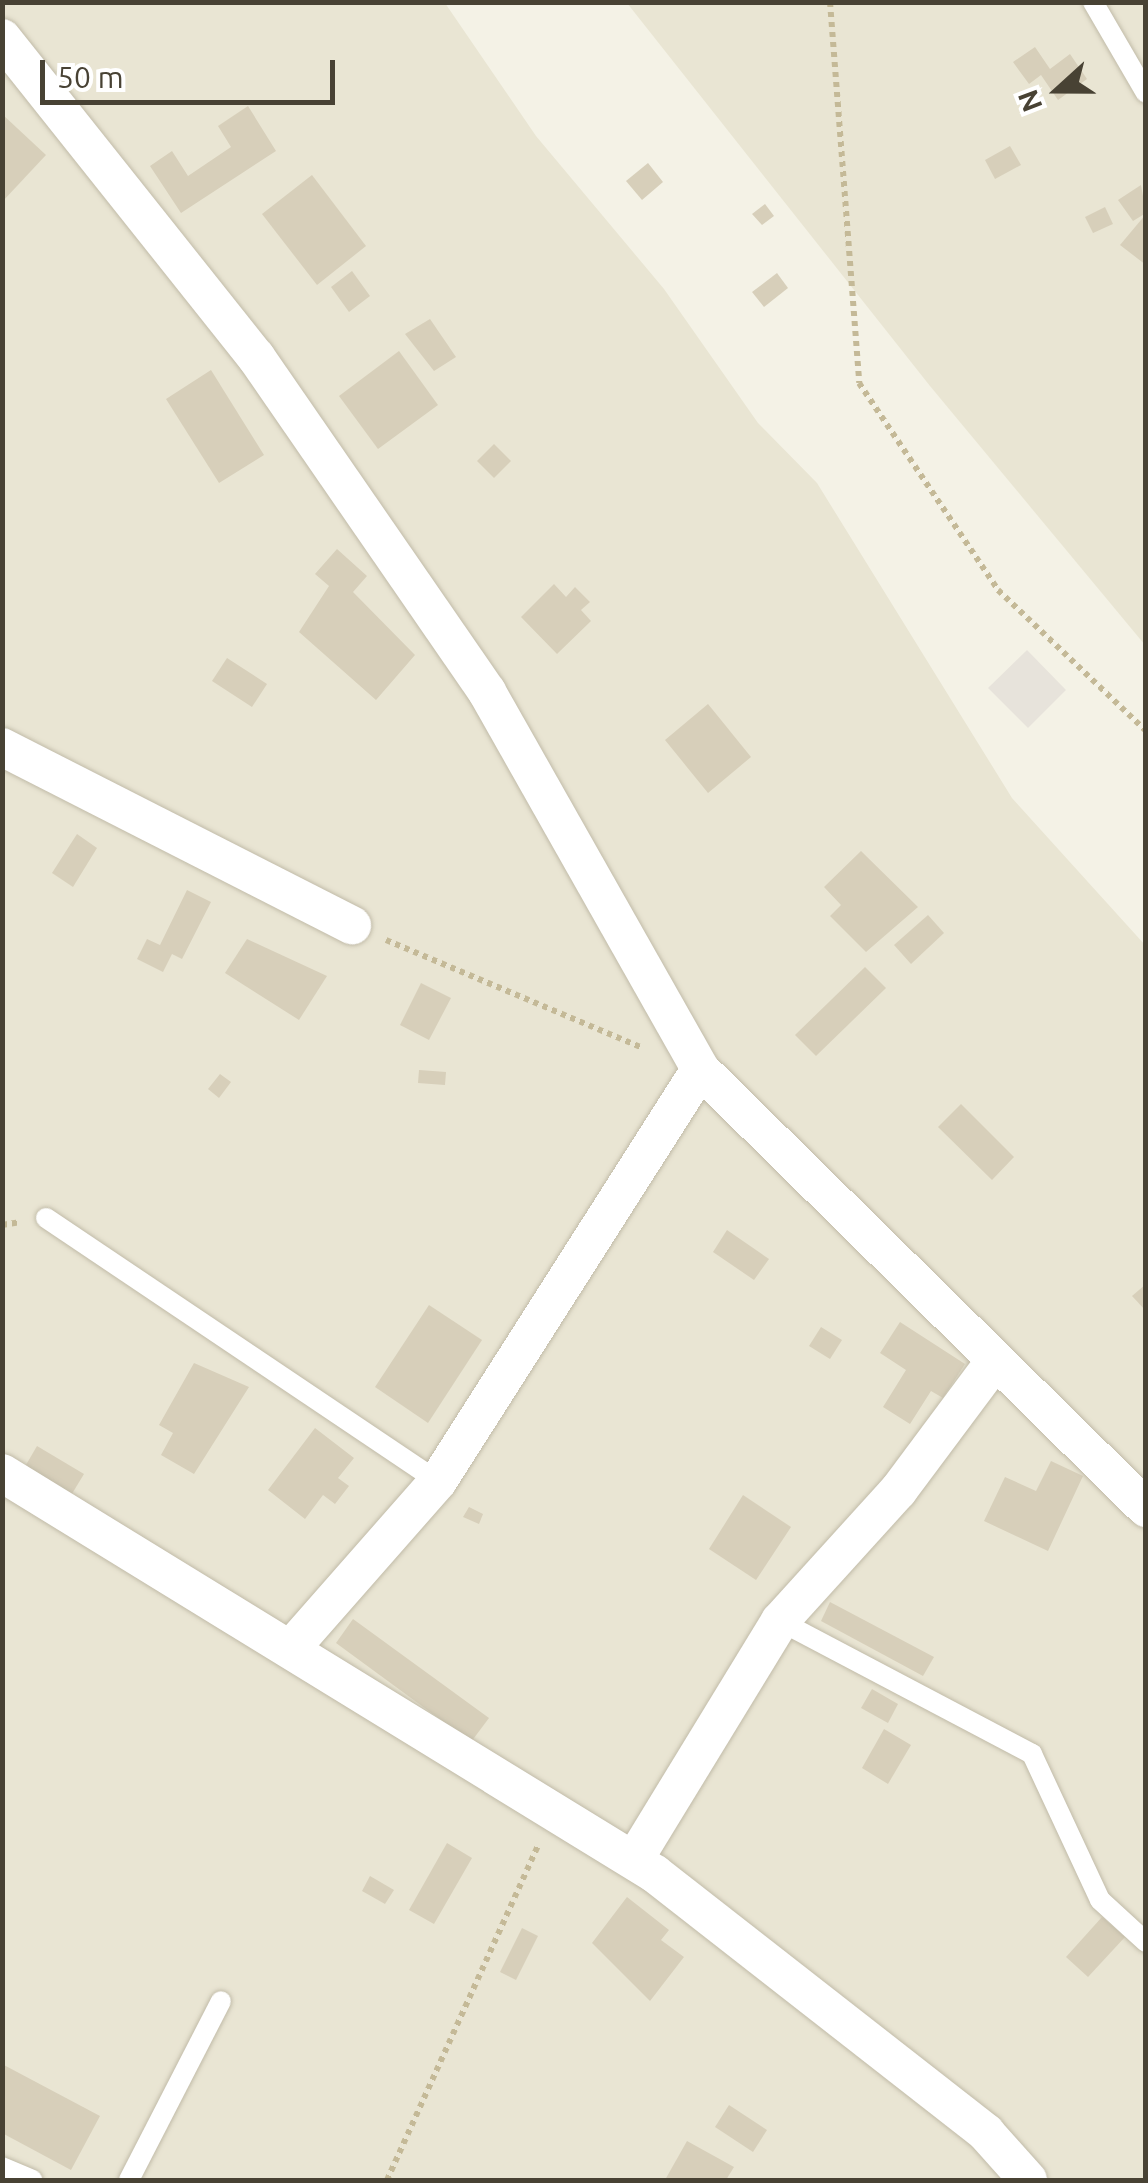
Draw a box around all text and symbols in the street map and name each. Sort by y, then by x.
scale bar [45,40,340,102]
north arrow [1008,40,1108,140]
text: 50 m [57,60,124,94]
text: N [1011,86,1048,116]

